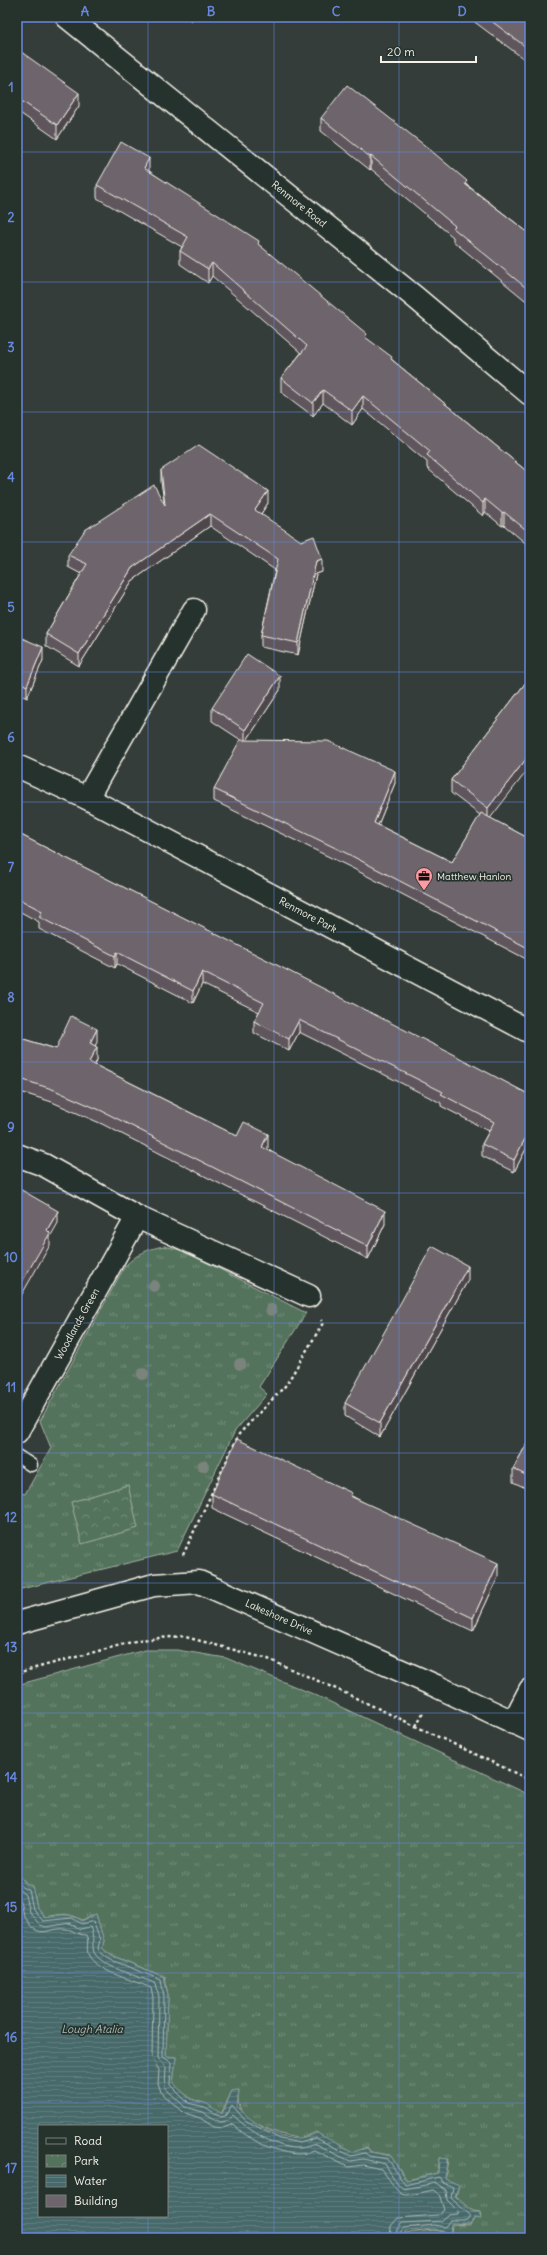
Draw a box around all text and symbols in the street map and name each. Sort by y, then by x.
text: A [81,3,90,20]
text: B [207,3,216,20]
text: C [332,3,341,20]
text: D [457,3,467,20]
scale bar [381,38,476,64]
text: 20 m [387,44,415,59]
text: 1 [8,79,14,96]
street label: Renmore Road [269,178,329,230]
text: 2 [7,209,15,226]
text: 3 [7,339,15,356]
text: 4 [7,469,15,486]
text: 5 [7,599,15,616]
text: 6 [7,729,15,746]
text: 7 [8,859,15,876]
office icon: Matthew Hanlon [414,866,434,891]
place label: Matthew Hanlon [437,870,511,883]
street label: Renmore Park [277,894,339,936]
text: 8 [7,989,15,1006]
text: 9 [7,1119,15,1136]
text: 10 [4,1249,18,1266]
street label: Woodlands Green [52,1286,102,1362]
text: 11 [6,1379,16,1396]
text: 12 [5,1509,17,1526]
street label: Lakeshore Drive [243,1596,315,1638]
text: 13 [5,1639,17,1656]
text: 14 [5,1769,18,1786]
text: 15 [5,1899,18,1916]
water label: Lough Atalia [61,2022,124,2036]
text: 16 [5,2029,18,2046]
legend [38,2125,168,2217]
text: Road [74,2133,102,2148]
text: Park [74,2153,99,2168]
text: 17 [5,2160,17,2177]
text: Water [74,2173,107,2188]
text: Building [74,2193,118,2208]

